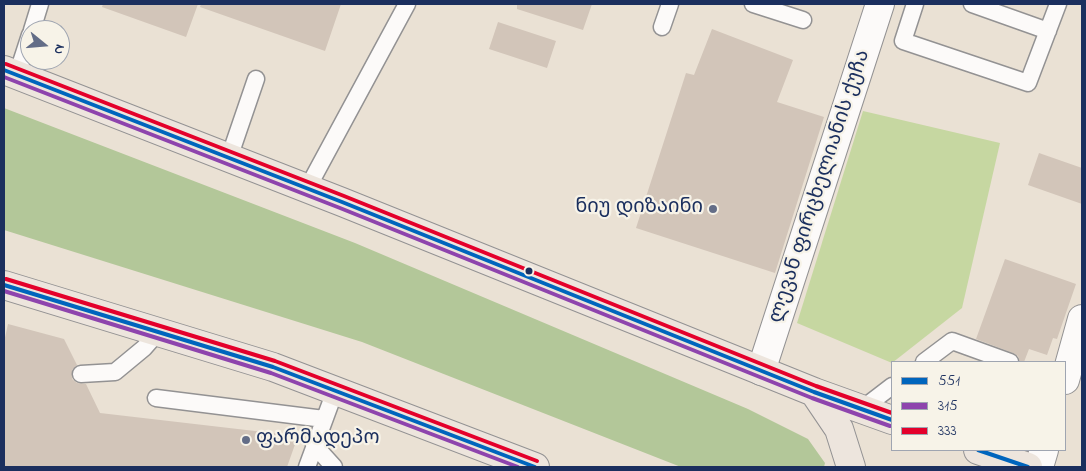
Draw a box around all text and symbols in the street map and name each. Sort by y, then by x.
north arrow [20,20,70,70]
text: N [47,42,70,57]
street label: ლევან ფირცხელიანის ქუჩა [765,47,877,327]
place label: ნიუ დიზაინი [575,197,703,221]
marker: ნიუ დიზაინი [707,203,719,215]
unlabelled marker [524,266,534,276]
legend [891,361,1066,451]
text: 551 [938,370,960,392]
text: 315 [938,395,958,417]
text: 333 [938,420,957,442]
place label: ფარმადეპო [256,428,379,452]
marker: ფარმადეპო [240,434,252,446]

